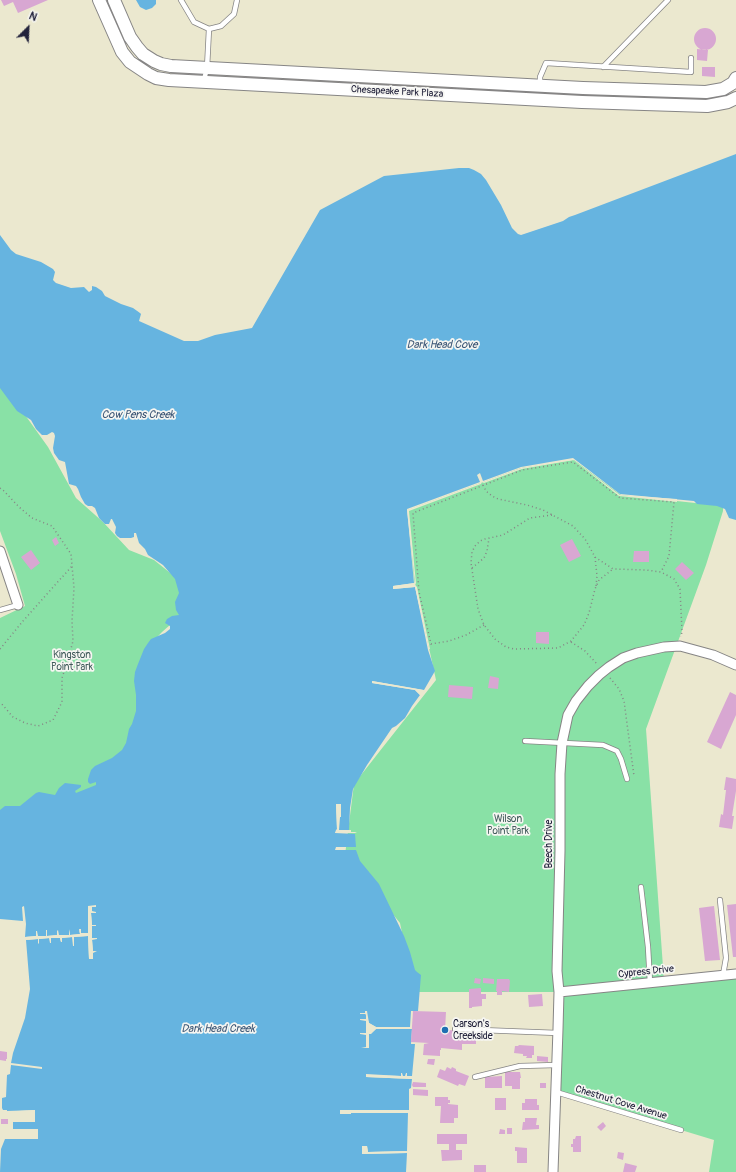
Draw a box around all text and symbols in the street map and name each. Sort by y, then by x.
north arrow [8,8,48,48]
text: N [27,9,39,24]
street label: Chesapeake Park Plaza [350,84,444,100]
water label: Dark Head Cove [407,338,477,352]
water label: Cow Pens Creek [102,408,174,422]
park label: Kingston Point Park [51,649,93,672]
park label: Wilson Point Park [487,813,529,836]
street label: Beech Drive [543,820,555,868]
street label: Cypress Drive [618,963,674,981]
place label: Carson's Creekside [453,1018,493,1042]
water label: Dark Head Creek [181,1022,255,1036]
marker: Carson's Creekside [440,1025,450,1035]
street label: Chestnut Cove Avenue [574,1083,668,1123]

